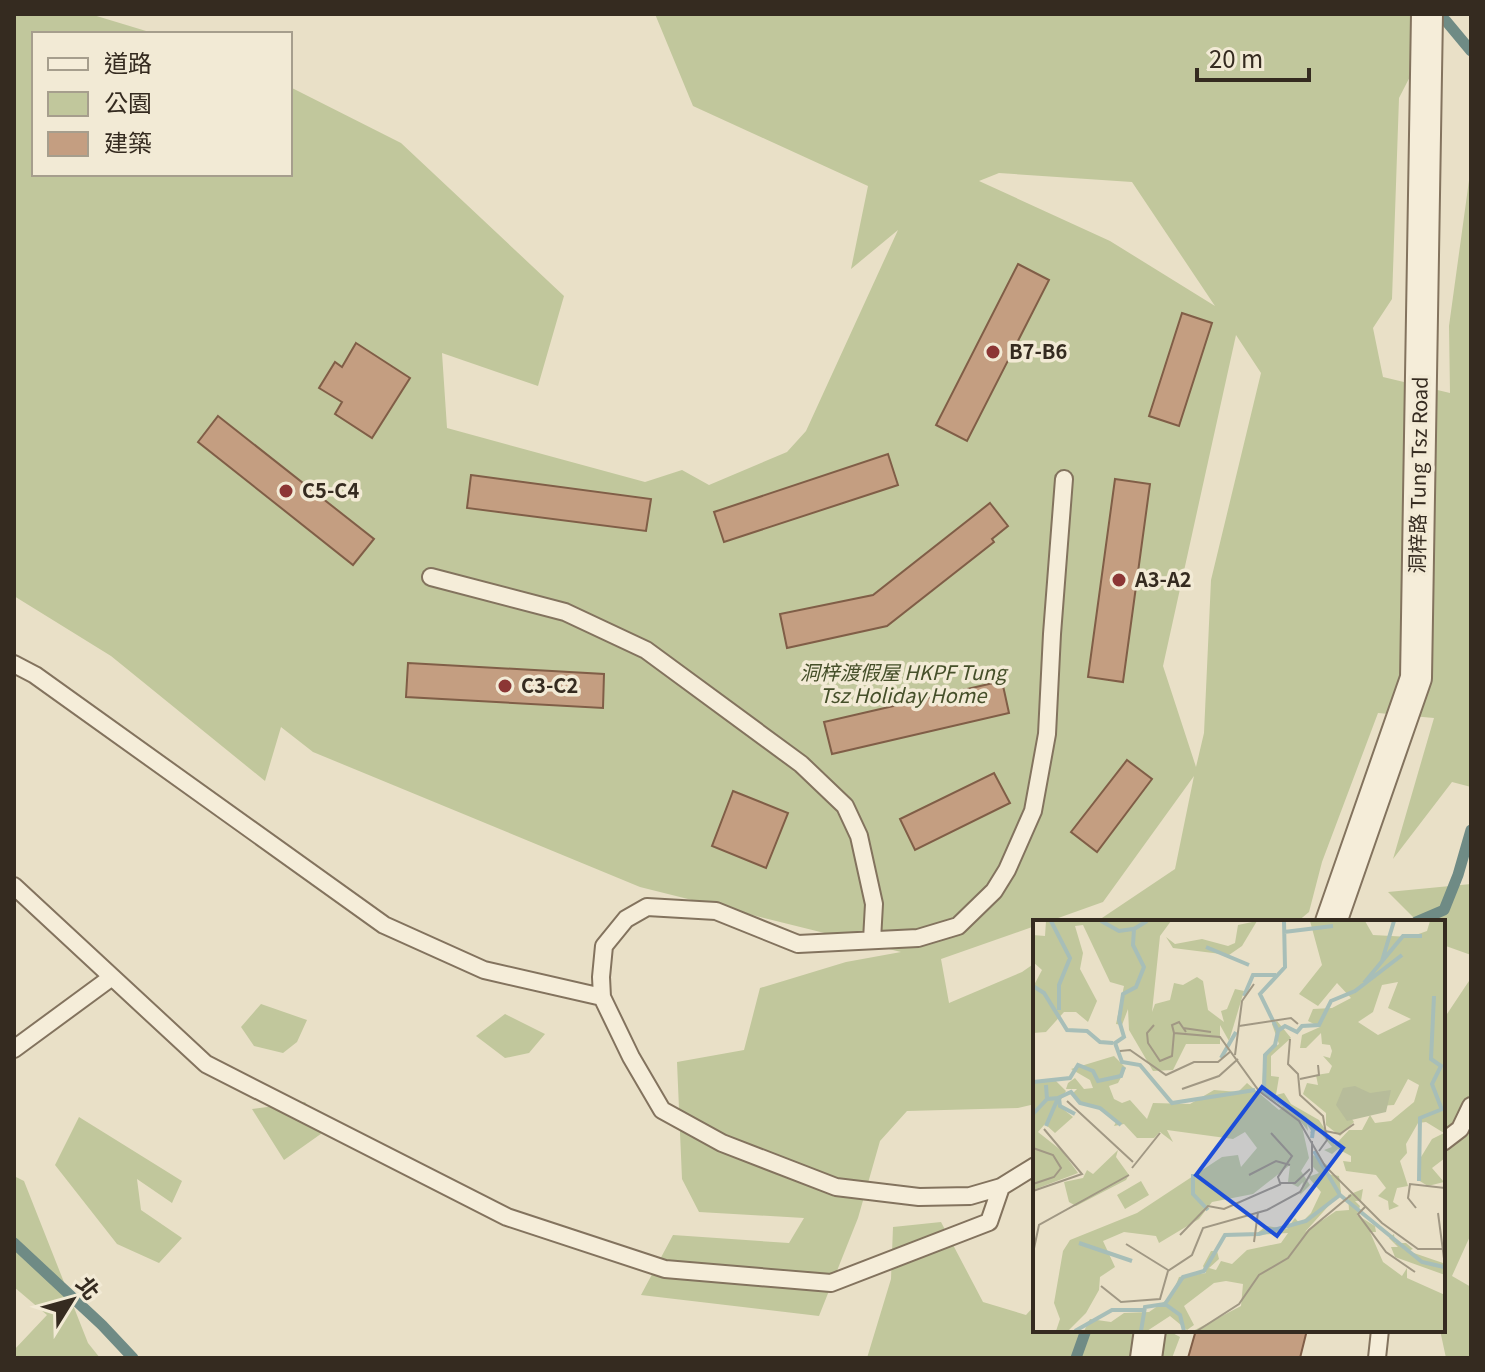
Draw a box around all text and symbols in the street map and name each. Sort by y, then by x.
legend [32,32,292,176]
scale bar [1197,32,1309,82]
text: 20 m [1209,40,1263,75]
text: 道路 [104,44,152,79]
text: 公園 [104,84,152,119]
text: 建築 [104,124,152,159]
place label: B7-B6 [1009,336,1067,365]
marker: B7-B6 [984,343,1002,361]
street label: 洞梓路 Tung Tsz Road [1401,376,1434,574]
place label: C5-C4 [302,475,359,504]
marker: C5-C4 [277,482,295,500]
place label: A3-A2 [1134,564,1192,593]
marker: A3-A2 [1110,571,1128,589]
park label: 洞梓渡假屋 HKPF Tung Tsz Holiday Home [800,657,1009,709]
place label: C3-C2 [521,670,578,699]
marker: C3-C2 [496,677,514,695]
inset map [1033,920,1445,1332]
north arrow [32,1260,112,1340]
text: 北 [70,1268,109,1305]

